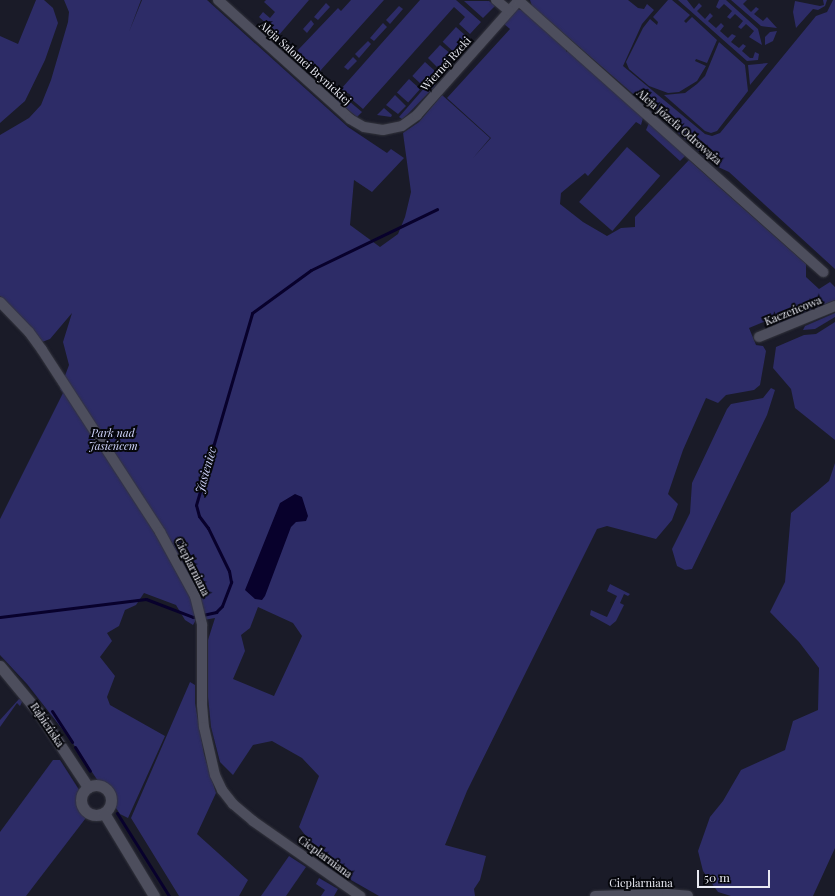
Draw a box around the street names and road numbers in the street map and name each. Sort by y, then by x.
street label: Aleja Salomei Brynickiej [257,18,353,108]
street label: Wiernej Rzeki [418,34,474,94]
street label: Aleja Józefa Odrowąża [634,86,724,168]
street label: Kaczeńcowa [762,294,824,328]
street label: Cieplarniana [172,536,212,598]
street label: Rąbieńska [27,700,67,750]
street label: Cieplarniana [295,833,355,881]
street label: Cieplarniana [609,876,673,890]

